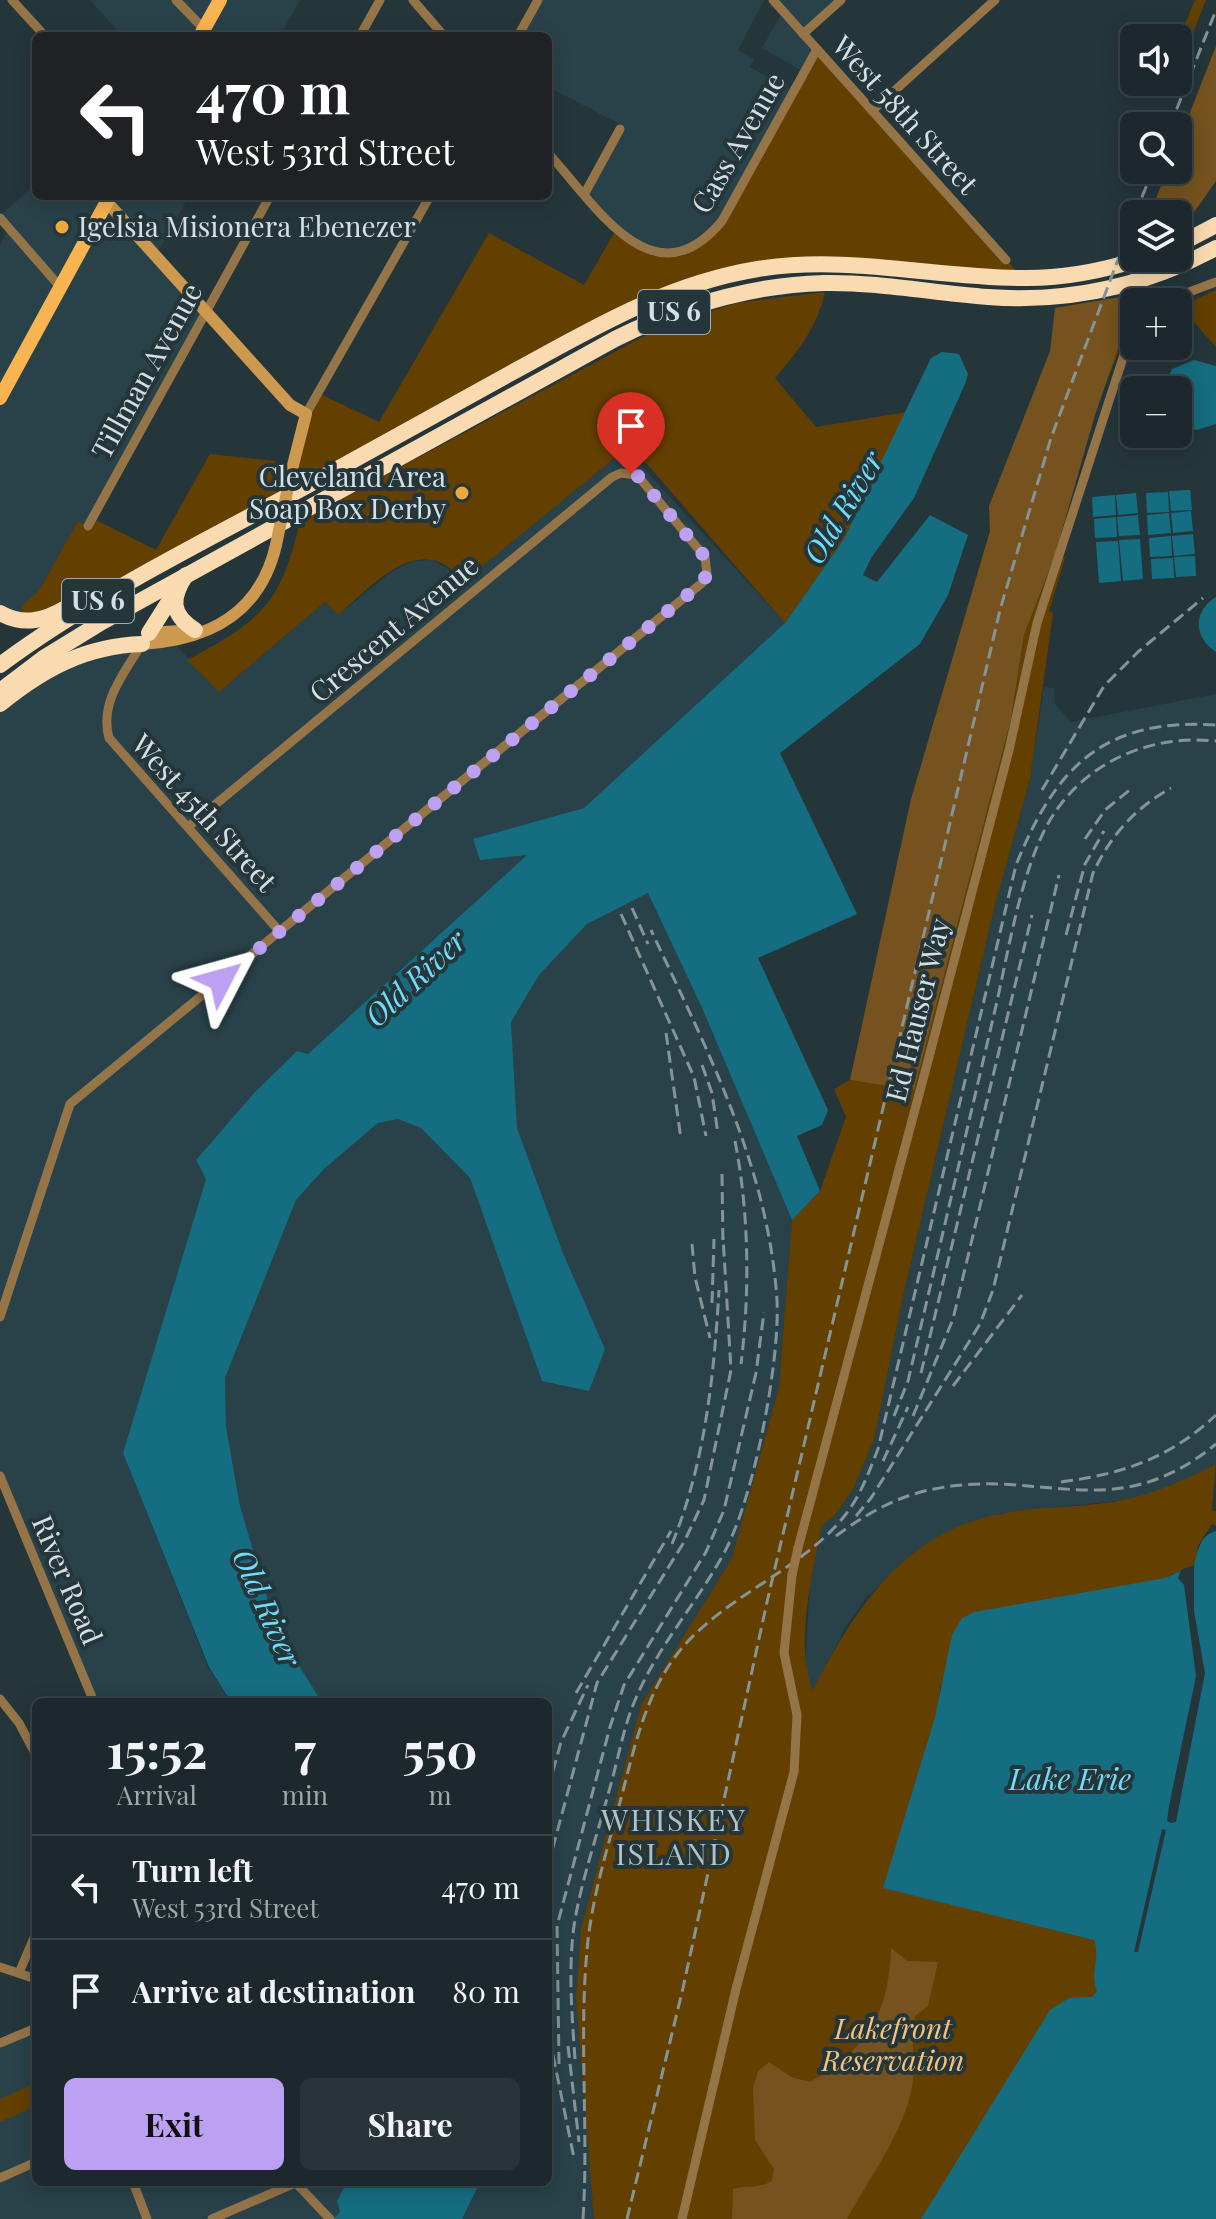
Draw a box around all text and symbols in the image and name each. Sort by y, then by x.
map controls [1120,24,1192,448]
button: sound [1120,24,1192,96]
street label: West 58th Street [824,26,988,202]
text: 470 m [196,54,350,129]
icon: left [64,64,168,168]
street label: Cass Avenue [682,65,792,219]
button: search [1120,112,1192,184]
text: West 53rd Street [196,126,455,174]
button: layers [1120,200,1192,272]
place label: Igelsia Misionera Ebenezer [78,207,416,244]
marker: Igelsia Misionera Ebenezer [53,218,71,236]
street label: Tillman Avenue [82,276,209,465]
button: + [1120,288,1192,360]
road number: US 6 [638,290,710,334]
button: − [1120,376,1192,448]
pin [597,392,665,474]
icon: arrive [609,404,653,448]
water label: Old River [793,442,892,571]
place label: Cleveland Area Soap Box Derby [249,457,446,526]
marker: Cleveland Area Soap Box Derby [453,484,471,502]
street label: Crescent Avenue [301,546,485,710]
road number: US 6 [62,579,134,623]
street label: West 45th Street [124,725,286,899]
street label: Ed Hauser Way [876,914,957,1105]
water label: Old River [355,920,475,1035]
position arrow [179,938,263,1022]
street label: River Road [25,1509,112,1649]
water label: Old River [224,1542,312,1673]
text: 15:52 [106,1717,207,1781]
text: 7 [294,1717,316,1781]
text: 550 [402,1717,478,1781]
water label: Lake Erie [1007,1758,1131,1798]
text: Arrival [117,1777,197,1812]
text: min [282,1777,328,1812]
text: m [428,1777,452,1812]
district label: WHISKEY ISLAND [600,1799,747,1873]
text: Turn left [132,1850,253,1890]
icon: left [64,1865,108,1909]
text: 470 m [441,1867,520,1907]
text: West 53rd Street [132,1890,319,1925]
icon: arrive [64,1969,108,2013]
text: Arrive at destination [132,1971,415,2011]
text: 80 m [452,1971,520,2011]
park label: Lakefront Reservation [821,2009,964,2078]
button: Exit [64,2078,284,2170]
button: Share [300,2078,520,2170]

